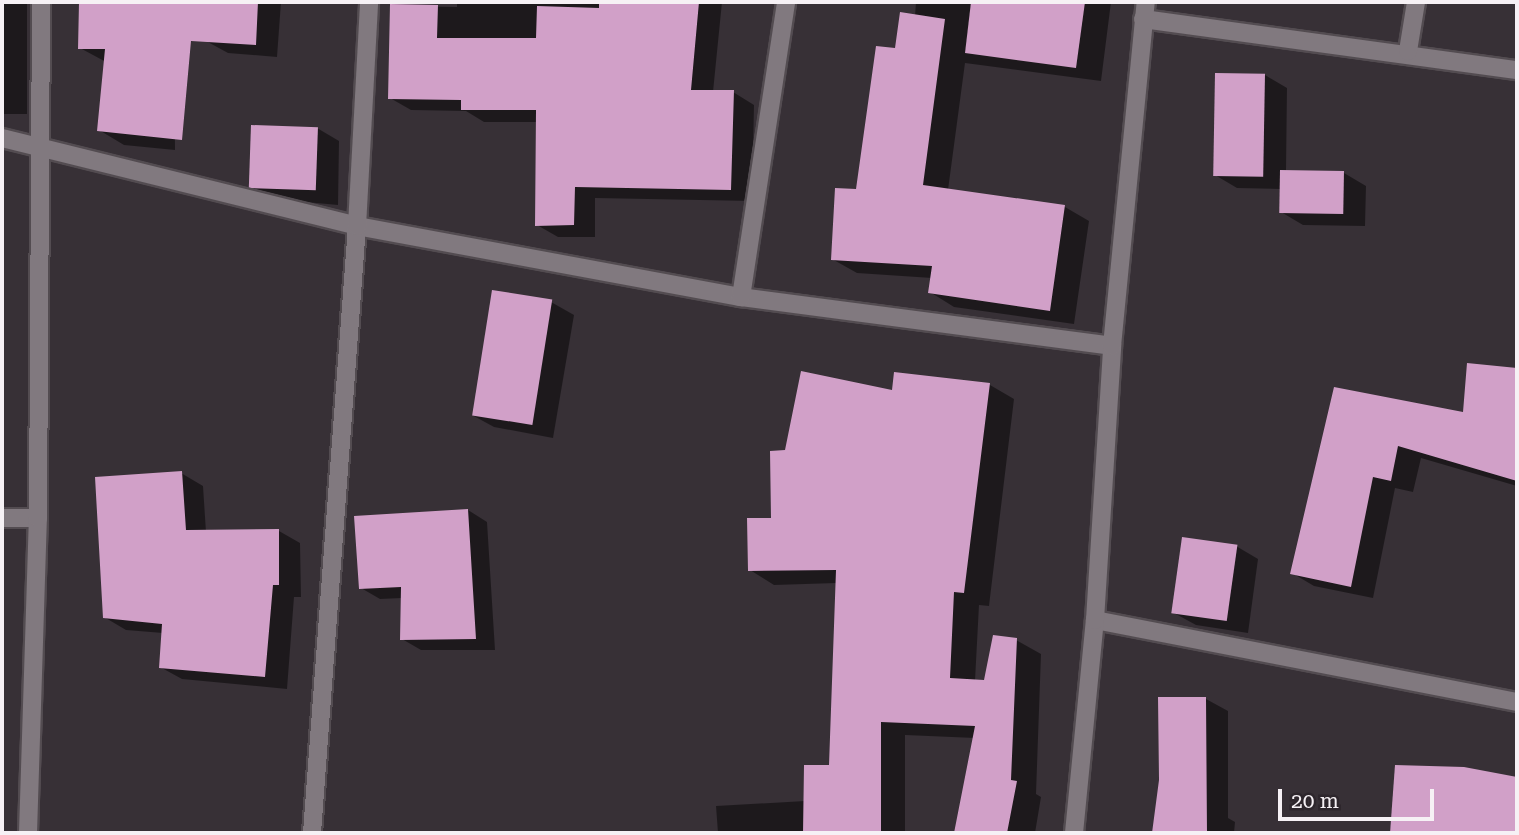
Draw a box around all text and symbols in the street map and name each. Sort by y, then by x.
scale bar [1281,776,1437,820]
text: 20 m [1291,789,1339,813]

